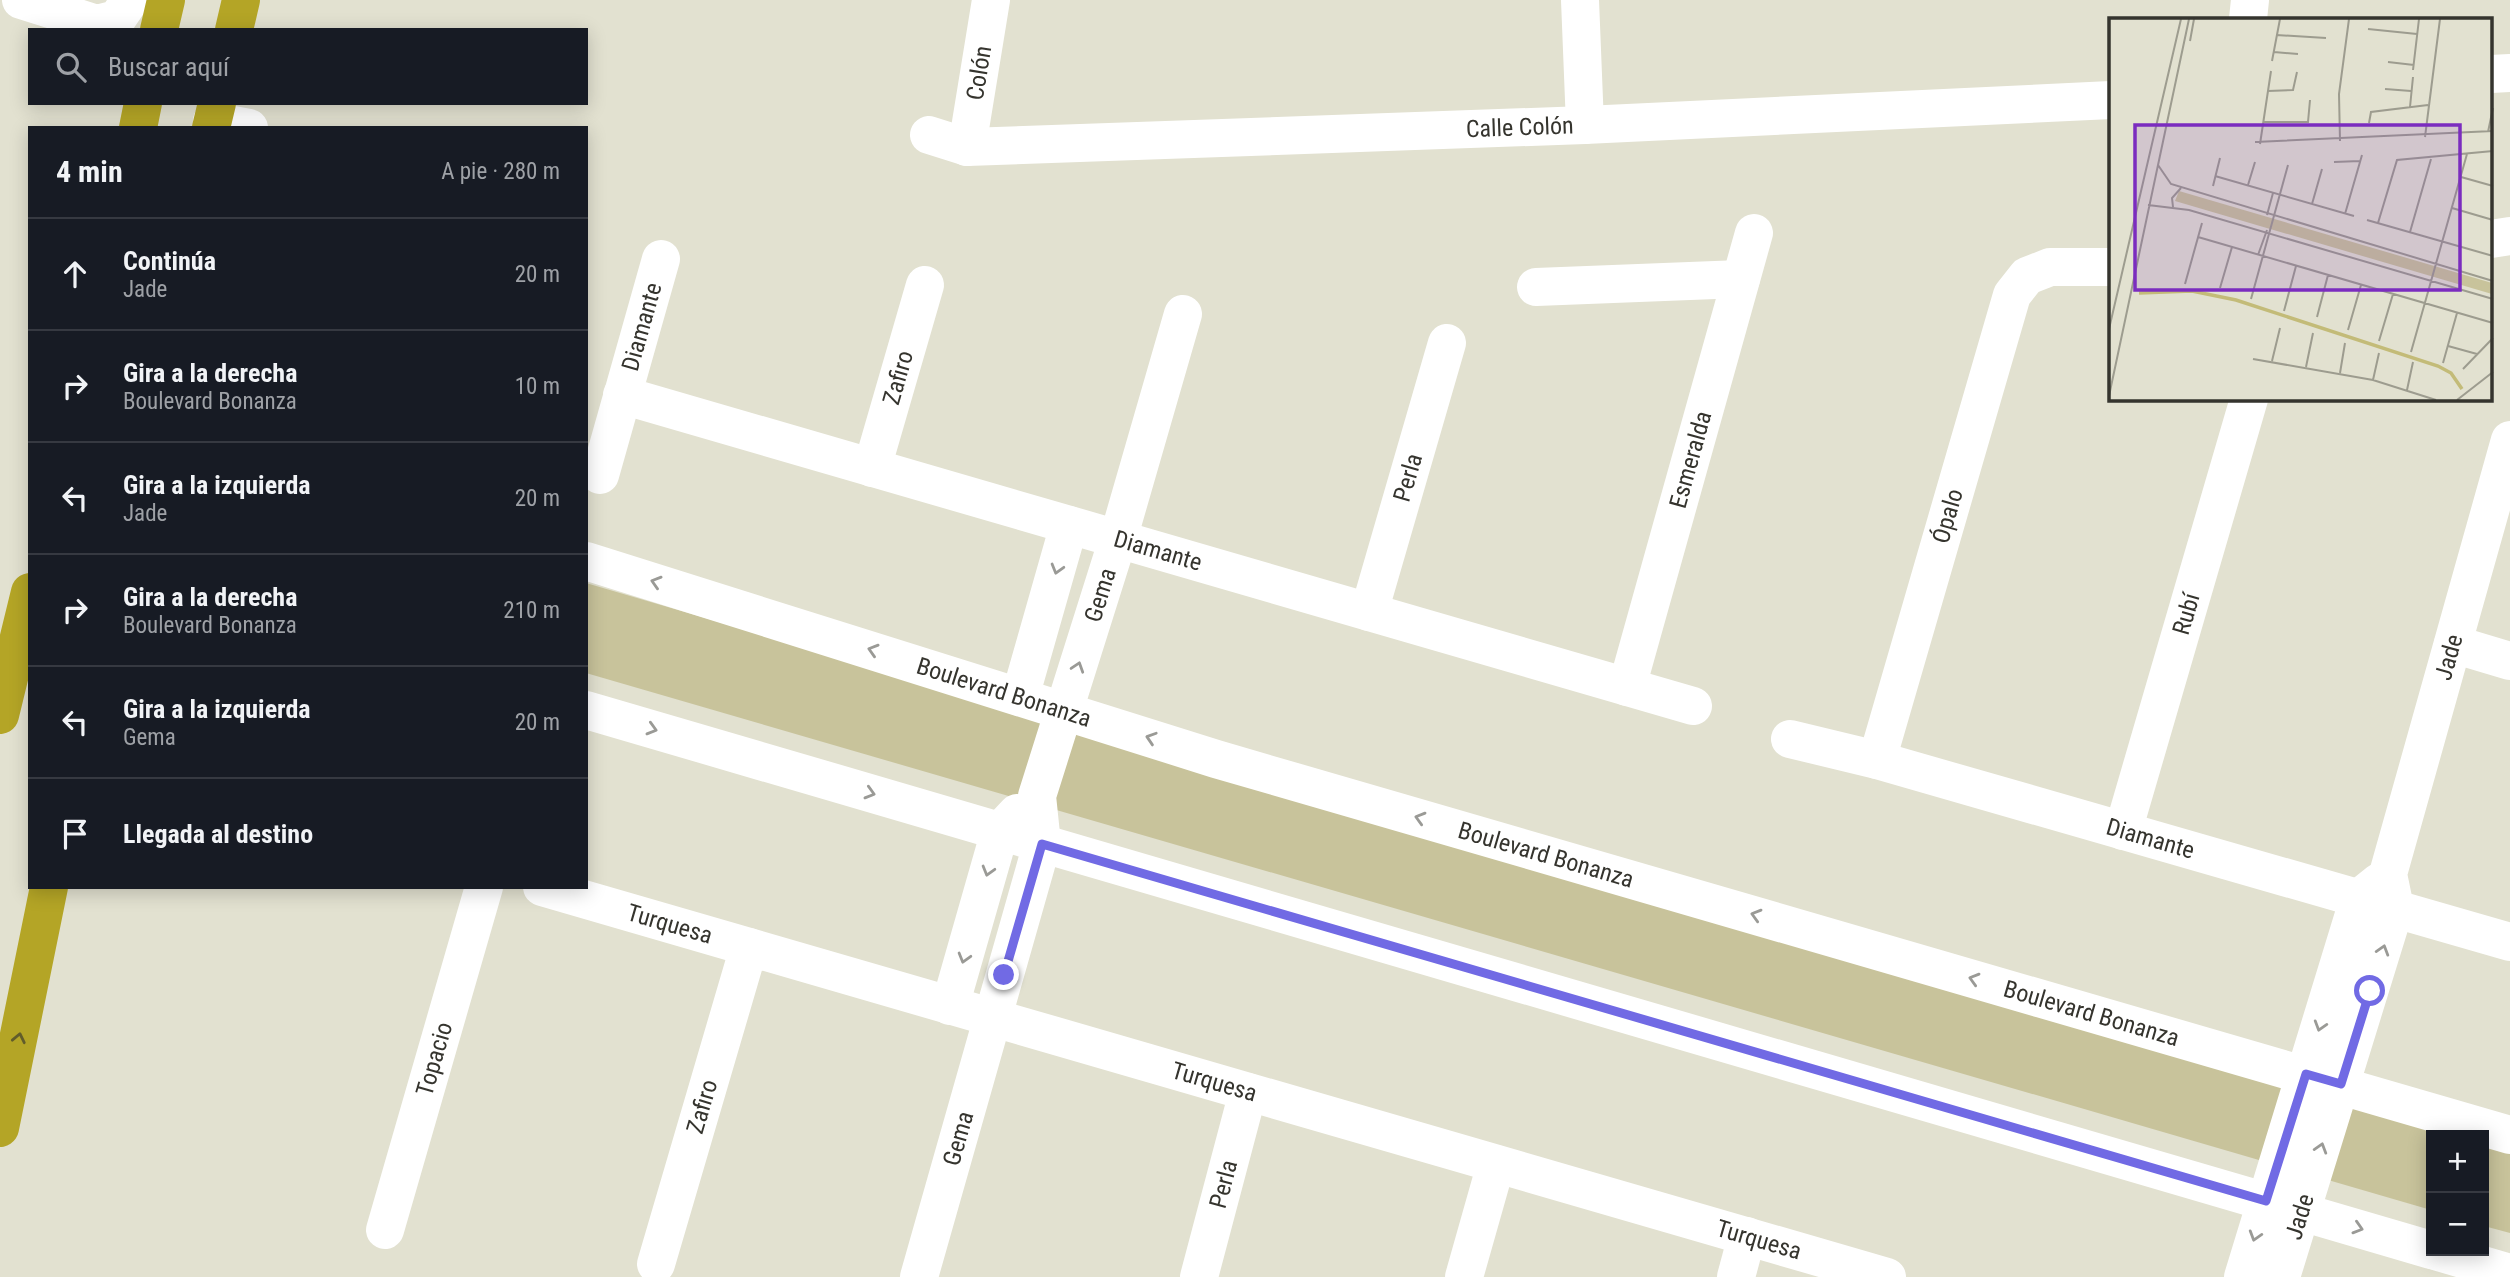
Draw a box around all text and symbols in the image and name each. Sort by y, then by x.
inset map [2109,18,2492,401]
search box [28,28,588,105]
street label: Colón [961,44,997,102]
icon: search [52,48,90,86]
text: Buscar aquí [108,52,229,82]
street label: Calle Colón [1465,111,1574,143]
text: 4 min [56,154,123,189]
text: A pie · 280 m [441,158,560,185]
text: Continúa [123,246,216,276]
icon: ahead [56,255,94,293]
text: 20 m [515,261,560,288]
text: Jade [123,276,167,303]
street label: Diamante [616,280,668,374]
street label: Zafiro [877,347,919,408]
text: Gira a la derecha [123,358,297,388]
icon: right [56,367,94,405]
text: 10 m [515,373,560,400]
text: Boulevard Bonanza [123,388,297,415]
street label: Esmeralda [1664,408,1717,511]
street label: Perla [1388,450,1428,505]
text: Gira a la izquierda [123,470,311,500]
icon: left [56,479,94,517]
text: 20 m [515,485,560,512]
street label: Ópalo [1927,486,1969,547]
text: Jade [123,500,167,527]
street label: Diamante [1111,525,1205,577]
one-way arrow [1050,563,1065,575]
street label: Gema [1079,565,1122,626]
one-way arrow [650,576,662,591]
text: Gira a la derecha [123,582,297,612]
street label: Rubí [2167,589,2206,638]
icon: right [56,591,94,629]
text: 210 m [503,597,560,624]
text: Boulevard Bonanza [123,612,297,639]
street label: Jade [2429,631,2469,683]
one-way arrow [868,644,880,658]
street label: Boulevard Bonanza [913,652,1095,733]
one-way arrow [1070,661,1084,674]
text: Gira a la izquierda [123,694,311,724]
icon: left [56,703,94,741]
text: 20 m [515,709,560,736]
one-way arrow [645,720,657,735]
text: Gema [123,724,176,751]
one-way arrow [1145,732,1158,746]
one-way arrow [864,785,876,800]
one-way arrow [1414,812,1426,826]
street label: Diamante [2103,813,2198,865]
icon: arrive [56,815,94,853]
street label: Boulevard Bonanza [1455,816,1637,894]
text: Llegada al destino [123,819,313,849]
one-way arrow [982,864,997,876]
street label: Turquesa [624,898,716,950]
one-way arrow [1750,909,1762,924]
one-way arrow [2374,944,2389,956]
one-way arrow [957,952,972,964]
route end [988,959,1019,990]
one-way arrow [1969,972,1981,987]
street label: Boulevard Bonanza [2000,975,2182,1052]
route start [2354,975,2385,1006]
street label: Topacio [410,1019,458,1099]
one-way arrow [2314,1019,2329,1031]
one-way arrow [10,1032,25,1044]
street label: Turquesa [1168,1056,1260,1108]
street label: Zafiro [681,1076,723,1137]
street label: Gema [937,1108,979,1169]
map controls [2426,1130,2489,1256]
button: + [2426,1130,2489,1193]
one-way arrow [2313,1142,2327,1154]
street label: Perla [1204,1157,1243,1211]
street label: Jade [2279,1191,2320,1243]
button: − [2426,1193,2489,1256]
street label: Turquesa [1713,1214,1805,1265]
one-way arrow [2352,1220,2364,1235]
one-way arrow [2249,1230,2264,1242]

